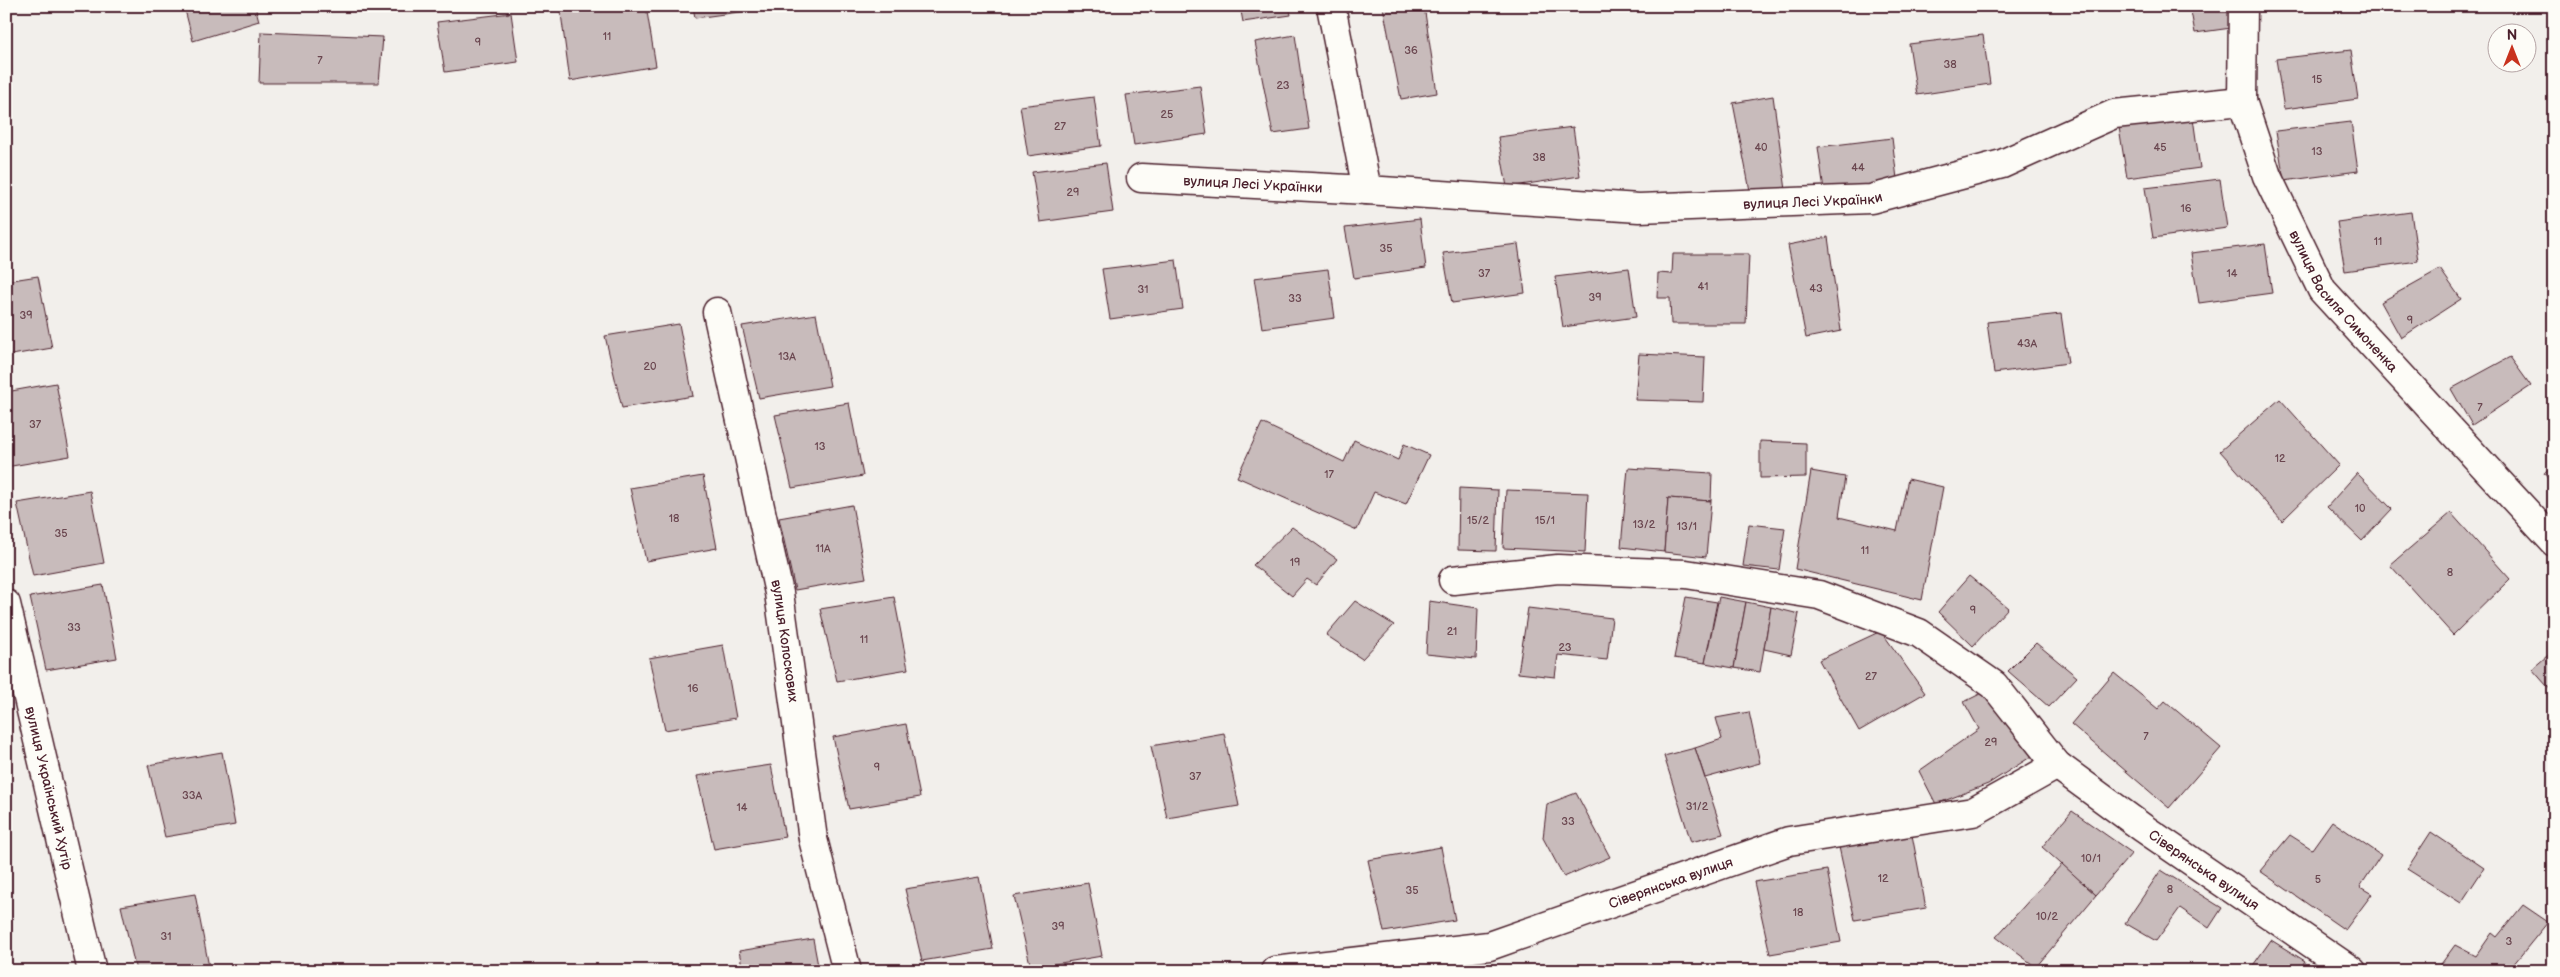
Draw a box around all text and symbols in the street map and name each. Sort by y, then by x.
north arrow [2488,22,2538,72]
text: N [2507,27,2517,44]
house number: 11 [603,30,611,43]
house number: 9 [475,36,481,49]
house number: 36 [1404,44,1418,57]
house number: 7 [317,54,323,67]
house number: 38 [1943,58,1957,71]
house number: 15 [2312,73,2322,86]
house number: 23 [1276,79,1290,92]
house number: 25 [1161,108,1173,121]
house number: 27 [1054,120,1067,133]
house number: 40 [1754,141,1768,154]
house number: 45 [2153,141,2167,154]
house number: 13 [2311,145,2323,158]
house number: 38 [1532,151,1546,164]
house number: 44 [1851,161,1865,174]
street label: вулиця Лесі Українки [1183,172,1323,197]
house number: 29 [1067,186,1079,199]
street label: вулиця Лесі Українки [1743,188,1884,213]
house number: 16 [2181,202,2192,215]
street label: вулиця Василя Симоненка [2285,228,2402,376]
house number: 11 [2374,235,2382,248]
house number: 35 [1379,242,1393,255]
house number: 37 [1478,267,1491,280]
house number: 14 [2227,267,2238,280]
house number: 41 [1698,280,1708,293]
house number: 43 [1809,282,1823,295]
house number: 31 [1137,283,1149,296]
house number: 39 [1588,291,1602,304]
house number: 33 [1288,292,1302,305]
house number: 39 [19,309,33,322]
house number: 9 [2407,314,2413,327]
house number: 43А [2017,337,2037,350]
house number: 13А [778,350,796,363]
house number: 20 [644,360,657,373]
house number: 7 [2477,401,2483,414]
house number: 37 [29,418,42,431]
house number: 13 [814,440,826,453]
house number: 12 [2275,452,2286,465]
house number: 17 [1324,468,1334,481]
house number: 10 [2355,502,2366,515]
house number: 18 [669,512,679,525]
house number: 15/2 [1467,514,1490,527]
house number: 15/1 [1535,514,1555,527]
house number: 13/2 [1633,518,1656,531]
house number: 13/1 [1677,520,1697,533]
house number: 35 [54,527,68,540]
house number: 11А [815,542,831,555]
house number: 11 [1861,544,1869,557]
house number: 19 [1290,556,1300,569]
house number: 8 [2447,566,2453,579]
street label: вулиця Колоскових [767,578,802,704]
house number: 9 [1970,604,1976,617]
house number: 33 [67,621,81,634]
house number: 21 [1447,625,1457,638]
house number: 11 [860,633,868,646]
house number: 23 [1558,641,1572,654]
house number: 27 [1865,670,1878,683]
house number: 16 [688,682,699,695]
street label: вулиця Український Хутір [21,705,76,872]
house number: 7 [2143,730,2149,743]
house number: 29 [1985,736,1997,749]
house number: 9 [874,761,880,774]
house number: 37 [1189,770,1202,783]
house number: 33А [182,789,202,802]
house number: 31/2 [1686,800,1709,813]
house number: 14 [737,801,748,814]
house number: 33 [1561,815,1575,828]
street label: Сіверянська вулиця [2145,826,2263,914]
house number: 10/1 [2081,852,2101,865]
street label: Сіверянська вулиця [1607,853,1735,912]
house number: 12 [1878,872,1889,885]
house number: 5 [2315,873,2321,886]
house number: 8 [2167,883,2173,896]
house number: 35 [1405,884,1419,897]
house number: 18 [1793,906,1803,919]
house number: 10/2 [2036,910,2059,923]
house number: 39 [1051,920,1065,933]
house number: 31 [160,930,172,943]
house number: 3 [2506,935,2513,948]

